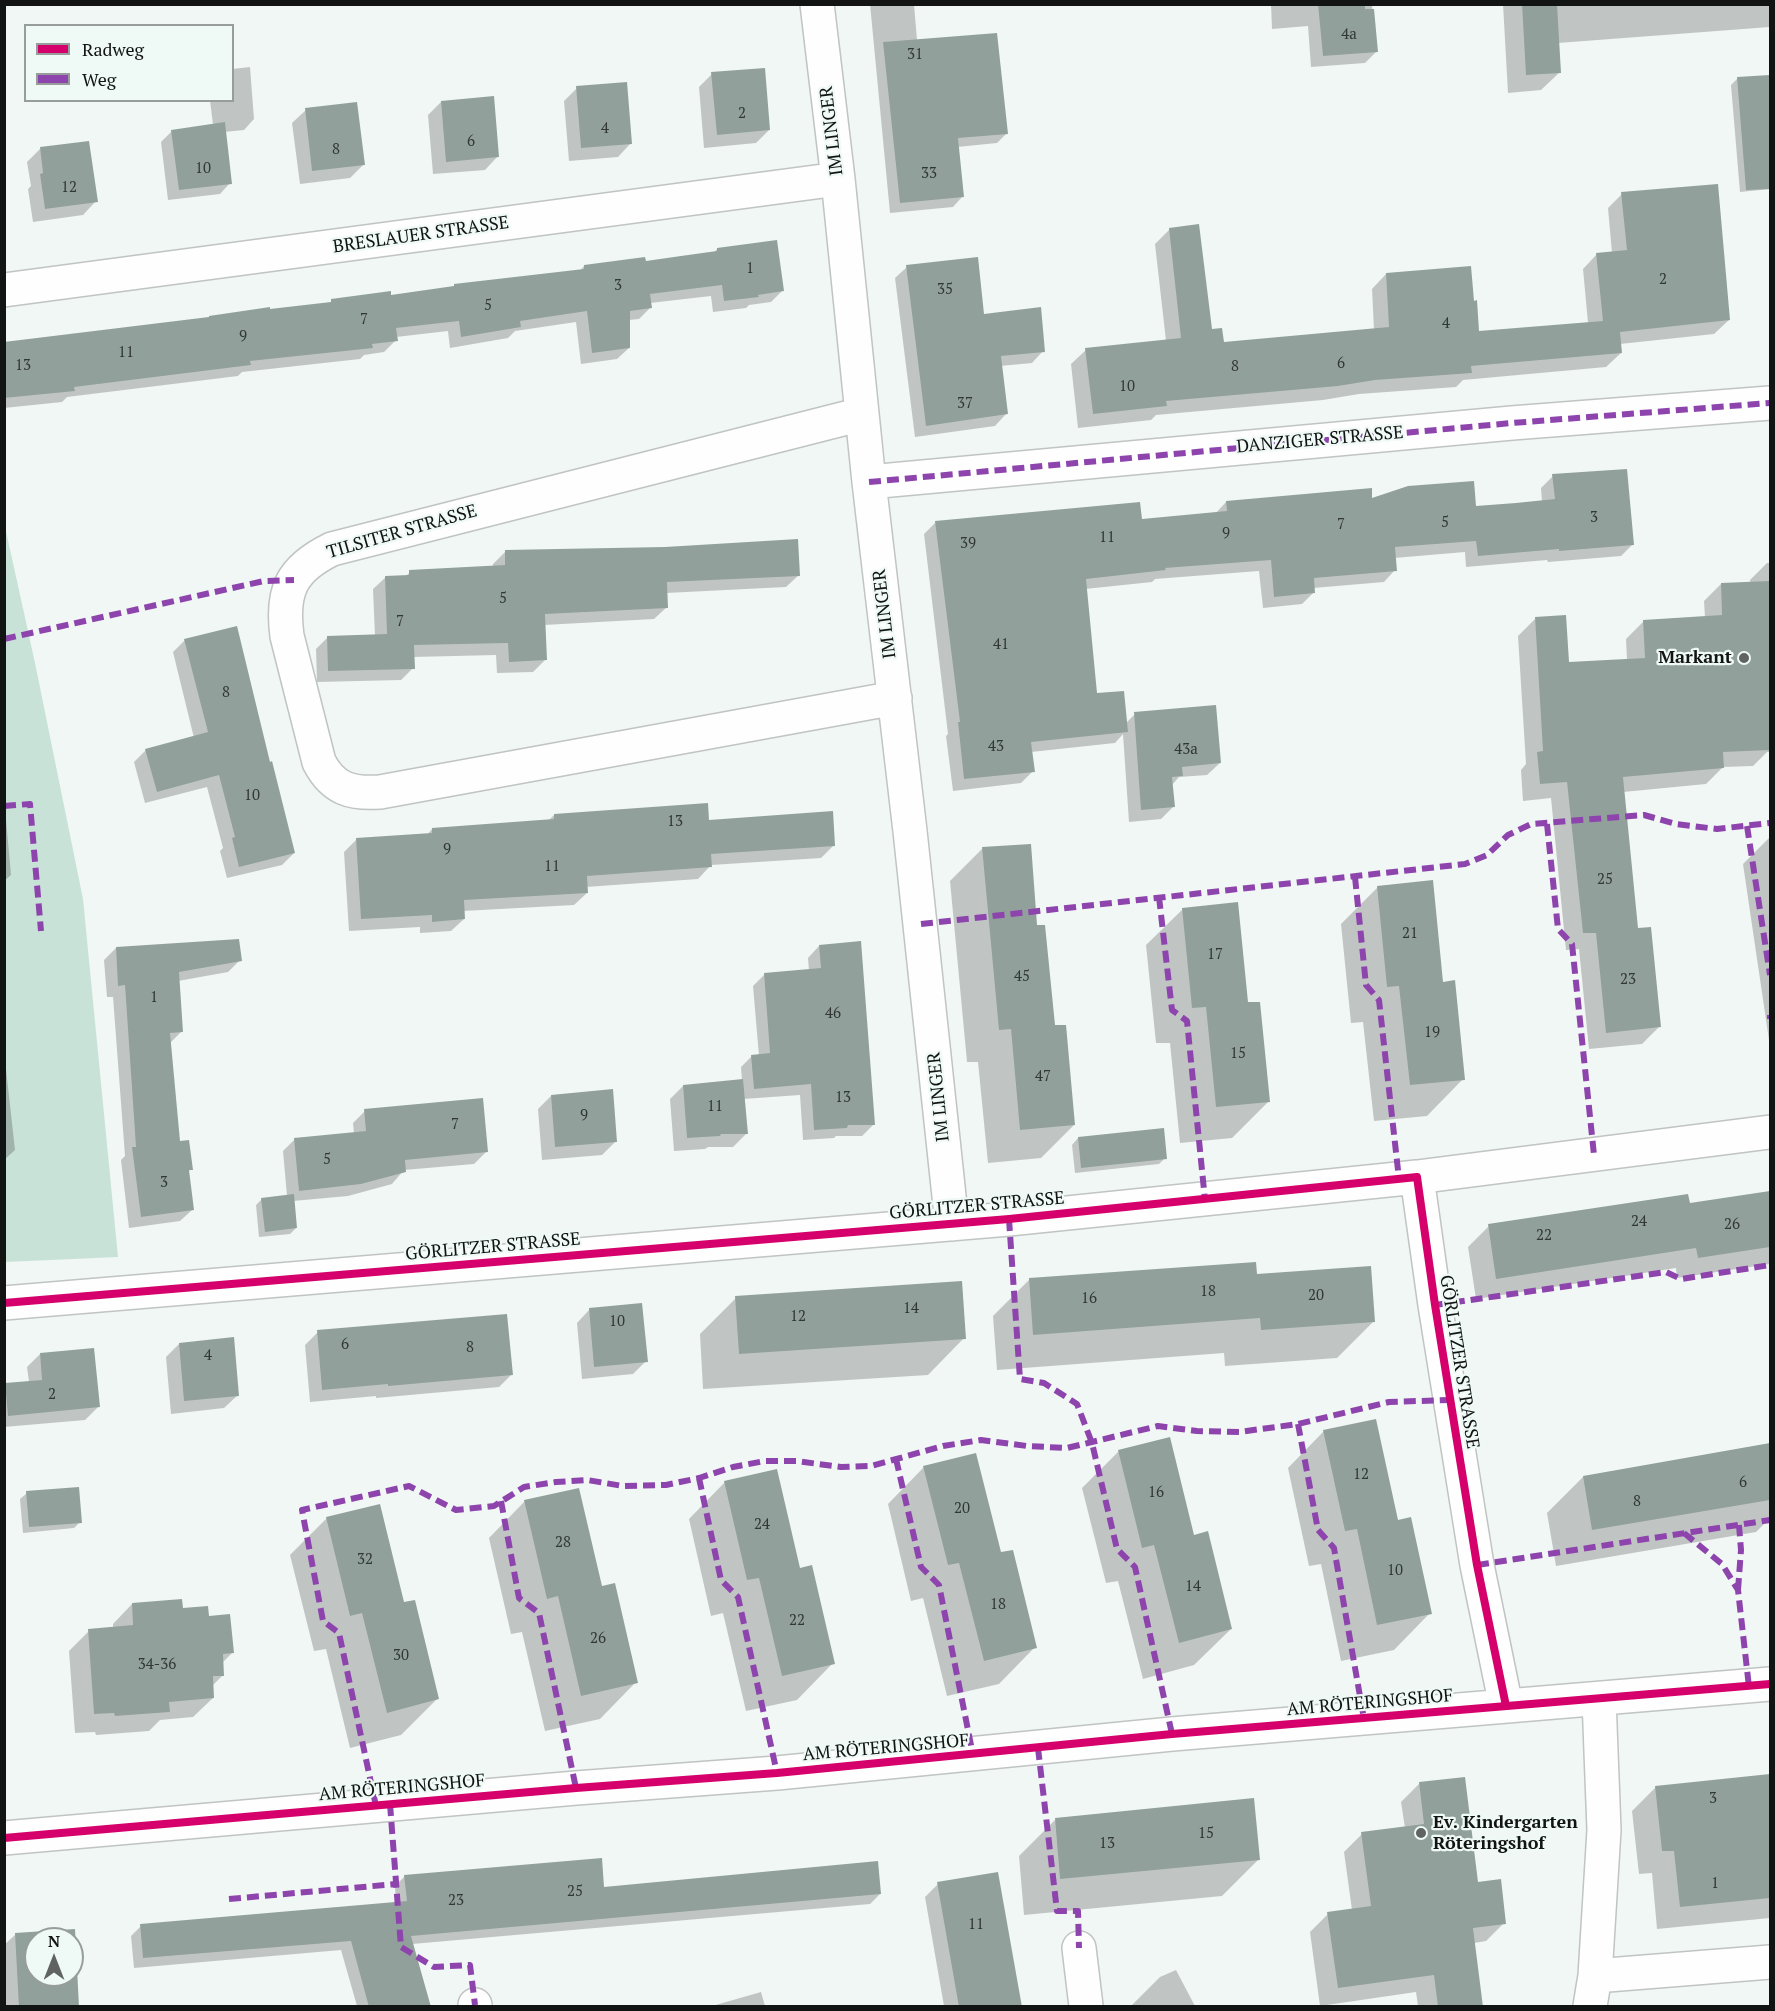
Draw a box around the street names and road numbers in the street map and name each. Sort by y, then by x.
street label: IM LINGER [816,85,848,177]
street label: BRESLAUER STRASSE [332,212,510,258]
street label: DANZIGER STRASSE [1236,422,1404,458]
street label: TILSITER STRASSE [324,500,480,564]
street label: IM LINGER [869,568,901,660]
street label: IM LINGER [924,1051,954,1143]
street label: GÖRLITZER STRASSE [888,1188,1066,1224]
street label: GÖRLITZER STRASSE [404,1229,582,1265]
street label: GÖRLITZER STRASSE [1435,1273,1483,1451]
street label: AM RÖTERINGSHOF [1286,1685,1454,1721]
street label: AM RÖTERINGSHOF [802,1730,970,1766]
street label: AM RÖTERINGSHOF [318,1770,486,1806]

